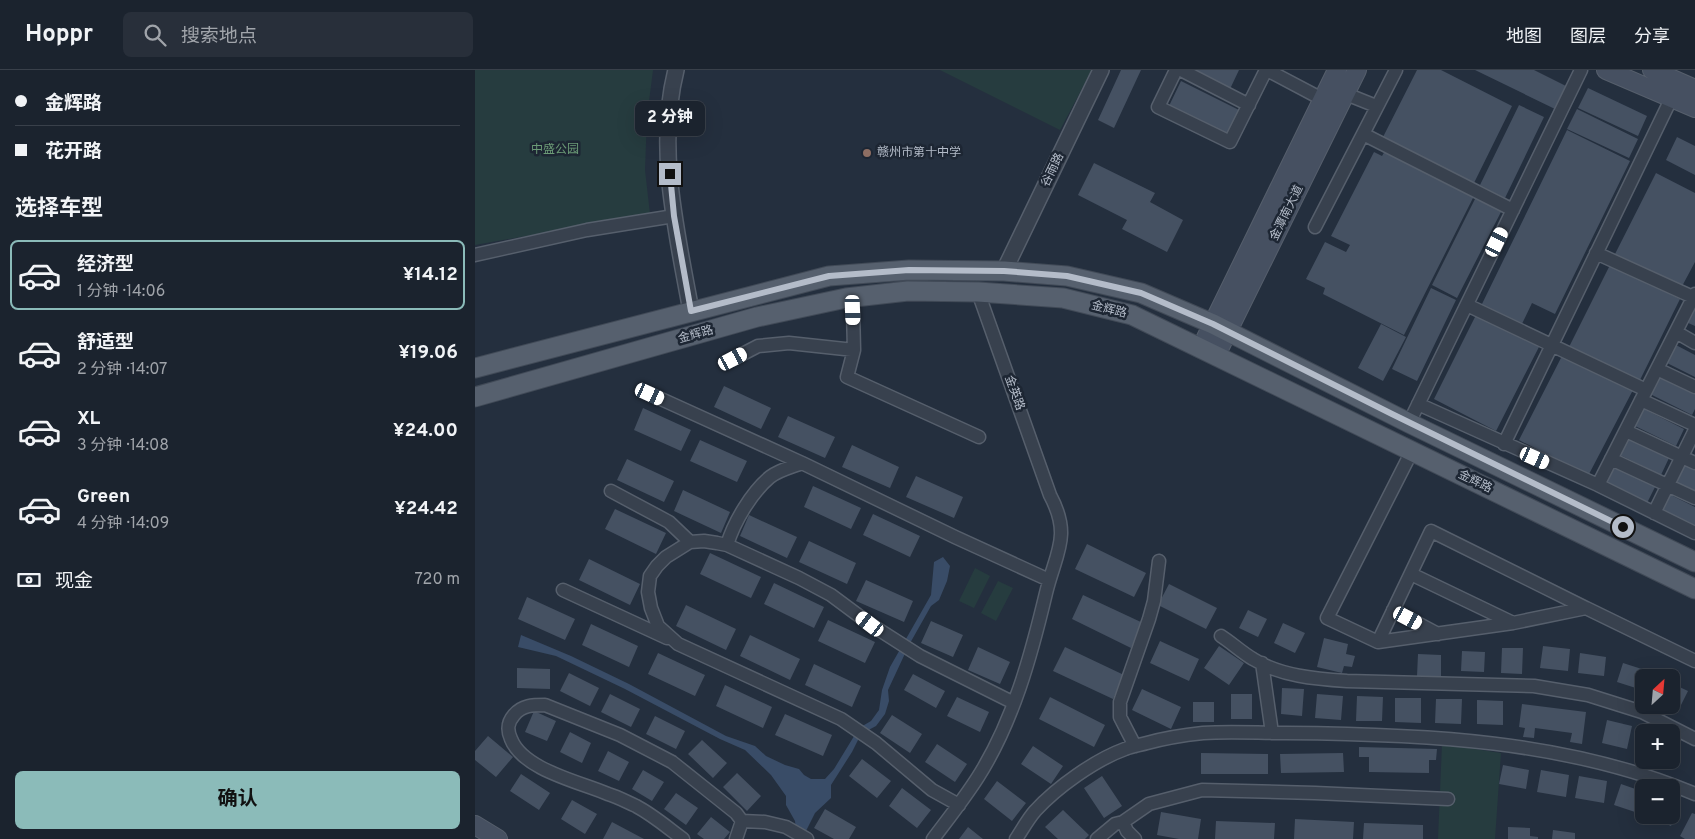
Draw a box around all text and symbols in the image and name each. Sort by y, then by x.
search box [123,12,473,57]
text: Hoppr [25,20,93,50]
icon: search [141,21,169,49]
text: 搜索地点 [181,25,257,49]
text: 地图 [1506,26,1542,49]
text: 图层 [1570,26,1606,49]
text: 分享 [1634,26,1670,49]
text: 金辉路 [45,92,102,116]
callout: 2 分钟 [635,102,705,136]
text: 2 分钟 [647,108,693,128]
text: 花开路 [45,140,102,164]
park label: 中盛公园 [531,142,579,158]
place label: 赣州市第十中学 [877,145,961,161]
marker: 赣州市第十中学 [861,147,873,159]
street label: 谷雨路 [1038,150,1068,190]
route end [659,163,681,185]
street label: 金潭南大道 [1267,183,1307,243]
text: 选择车型 [15,196,103,223]
car [1483,225,1510,259]
icon: car [17,253,62,298]
text: 经济型 [77,253,134,277]
text: ¥14.12 [403,263,458,287]
text: 1 分钟 · 14:06 [77,282,165,302]
car [844,295,861,325]
street label: 金辉路 [1090,298,1128,322]
street label: 金辉路 [676,322,716,348]
icon: car [17,331,62,376]
text: 舒适型 [77,331,134,355]
text: ¥19.06 [398,341,458,365]
car [716,345,749,373]
text: 2 分钟 · 14:07 [77,360,167,380]
street label: 金英路 [1000,373,1028,413]
car [633,381,666,407]
text: XL [77,407,100,431]
icon: car [17,409,62,454]
text: ¥24.00 [393,419,458,443]
text: 3 分钟 · 14:08 [77,436,169,456]
car [1518,445,1551,471]
street label: 金辉路 [1455,467,1495,497]
text: Green [77,485,130,509]
icon: car [17,487,62,532]
text: ¥24.42 [394,497,458,521]
text: 4 分钟 · 14:09 [77,514,169,534]
route start [1612,516,1634,538]
icon: cash [15,566,43,594]
text: 现金 [55,570,93,594]
text: 720 m [415,570,460,590]
car [1391,604,1424,632]
car [853,609,886,639]
north arrow [1635,669,1680,714]
map controls [1635,669,1680,824]
button: + [1635,724,1680,769]
button: 确认 [15,771,460,829]
button: − [1635,779,1680,824]

